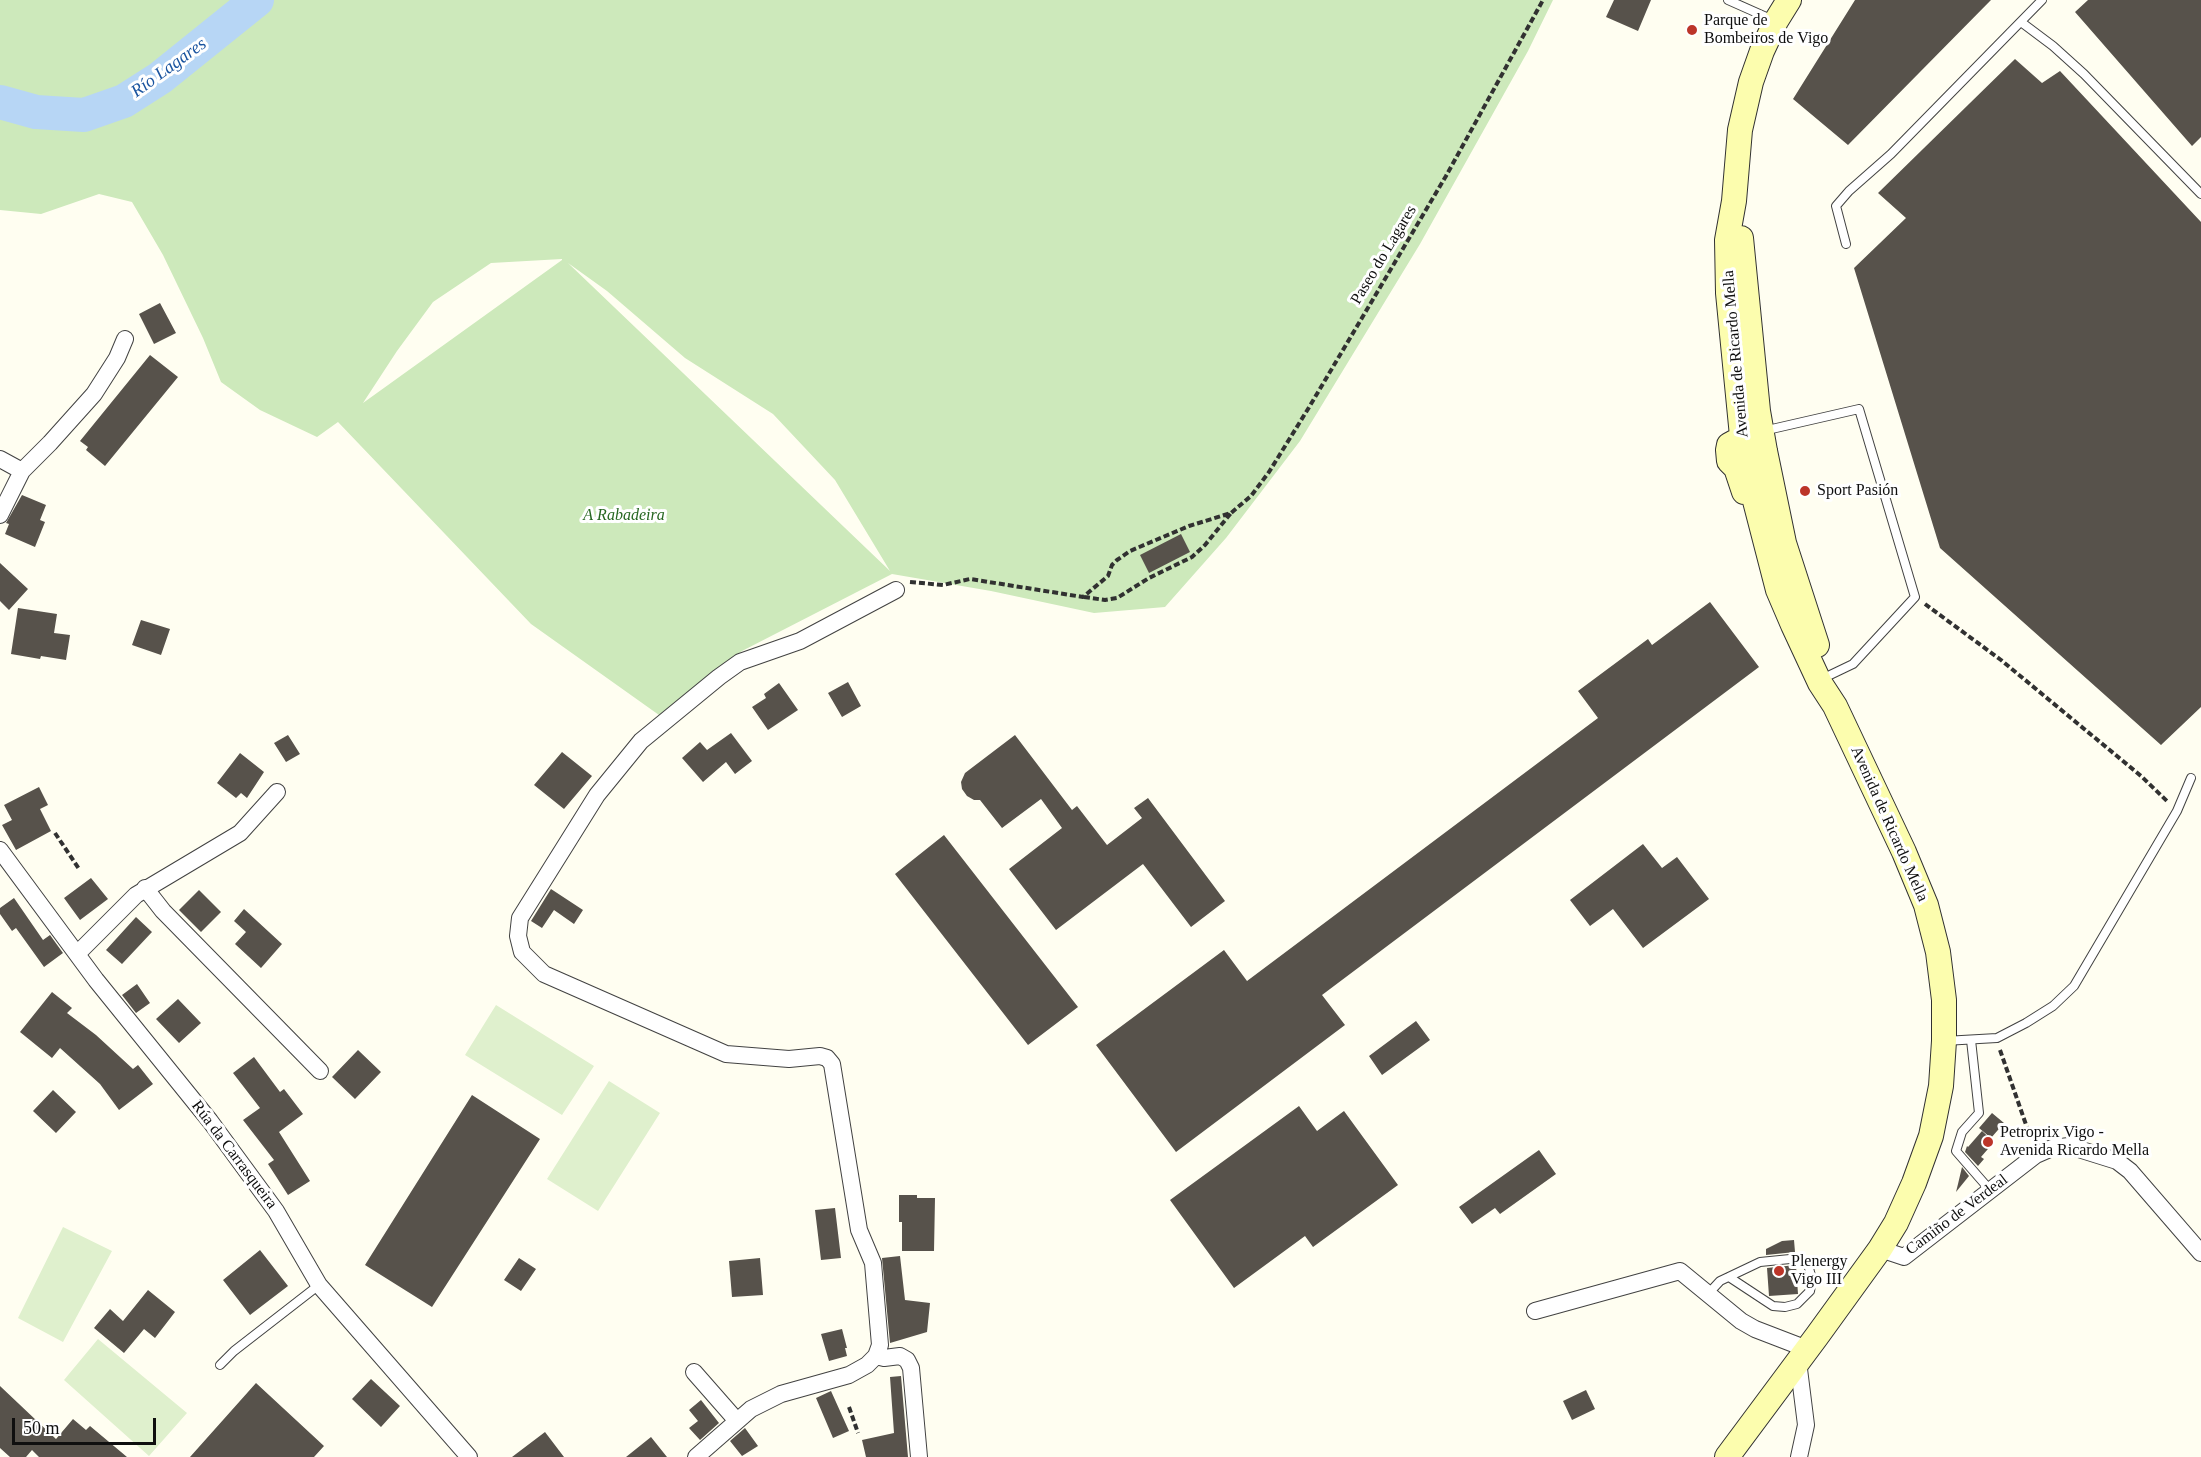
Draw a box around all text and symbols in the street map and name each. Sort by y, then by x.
place label: Parque de Bombeiros de Vigo [1704,11,1828,49]
marker: Parque de Bombeiros de Vigo [1685,23,1699,37]
water label: Río Lagares [127,33,211,103]
street label: Paseo do Lagares [1347,202,1421,308]
street label: Avenida de Ricardo Mella [1719,269,1753,439]
place label: Sport Pasión [1817,481,1898,501]
marker: Sport Pasión [1798,484,1812,498]
park label: A Rabadeira [583,506,665,526]
street label: Avenida de Ricardo Mella [1846,743,1932,905]
street label: Rúa da Carrasqueira [187,1097,281,1213]
place label: Petroprix Vigo - Avenida Ricardo Mella [2000,1123,2149,1161]
marker: Petroprix Vigo - Avenida Ricardo Mella [1981,1135,1995,1149]
street label: Camiño de Verdeal [1902,1170,2012,1260]
place label: Plenergy Vigo III [1791,1252,1848,1290]
marker: Plenergy Vigo III [1772,1264,1786,1278]
scale bar [15,1406,159,1444]
text: 50 m [23,1418,60,1438]

